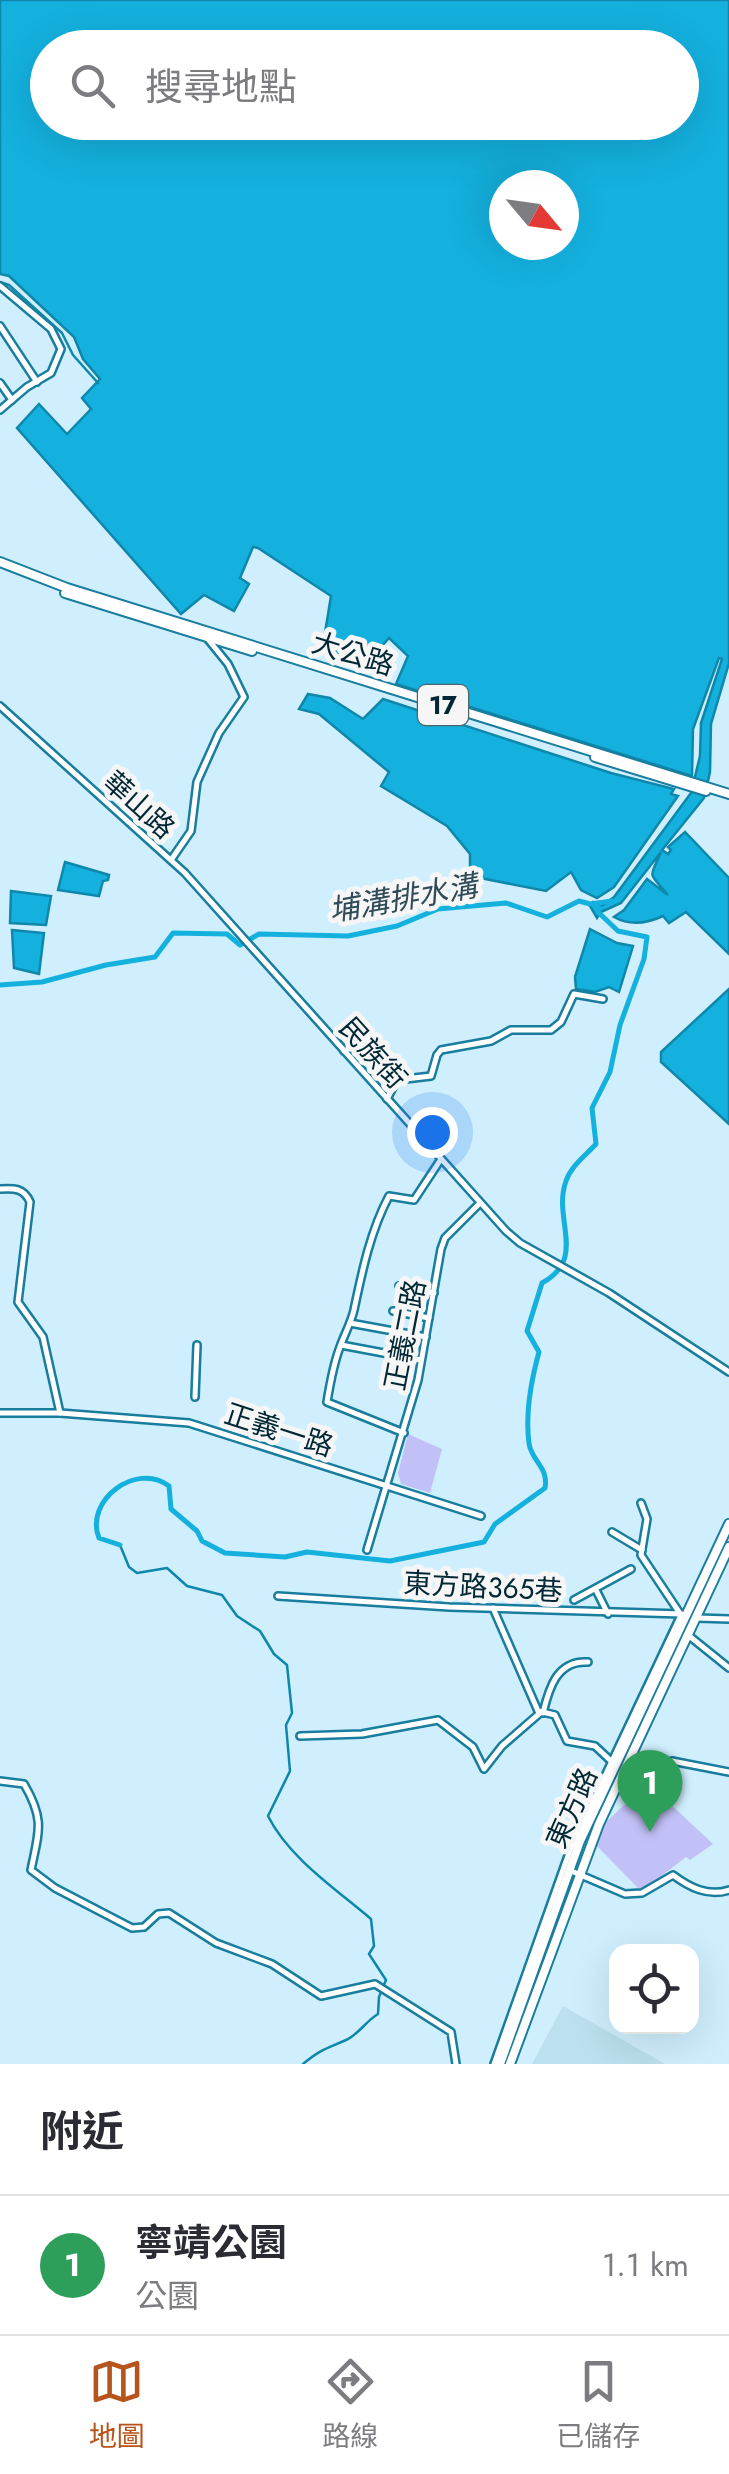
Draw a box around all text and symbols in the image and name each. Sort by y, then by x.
search box [30,30,699,140]
icon: search [65,58,120,113]
text: 搜尋地點 [145,59,297,114]
north arrow [489,170,579,260]
street label: 大公路 [307,622,399,686]
road number: 17 [418,685,468,725]
street label: 華山路 [94,762,184,848]
water label: 埔溝排水溝 [325,863,485,932]
street label: 民族街 [330,1008,416,1098]
your location [407,1107,458,1158]
street label: 正義二路 [374,1276,436,1394]
street label: 正義一路 [219,1393,339,1467]
street label: 東方路365巷 [402,1562,564,1612]
pin: 1 [618,1750,682,1832]
street label: 東方路 [536,1761,608,1855]
map controls [609,1944,699,2034]
button: locate [609,1944,699,2034]
text: 附近 [40,2101,124,2162]
text: 寧靖公園 [135,2215,287,2270]
text: 1 [64,2242,81,2288]
text: 1.1 km [602,2242,689,2288]
text: 公園 [135,2273,199,2319]
tab: 地圖 [89,2354,145,2457]
tab: 路線 [322,2354,378,2457]
tab: 已儲存 [556,2354,640,2457]

